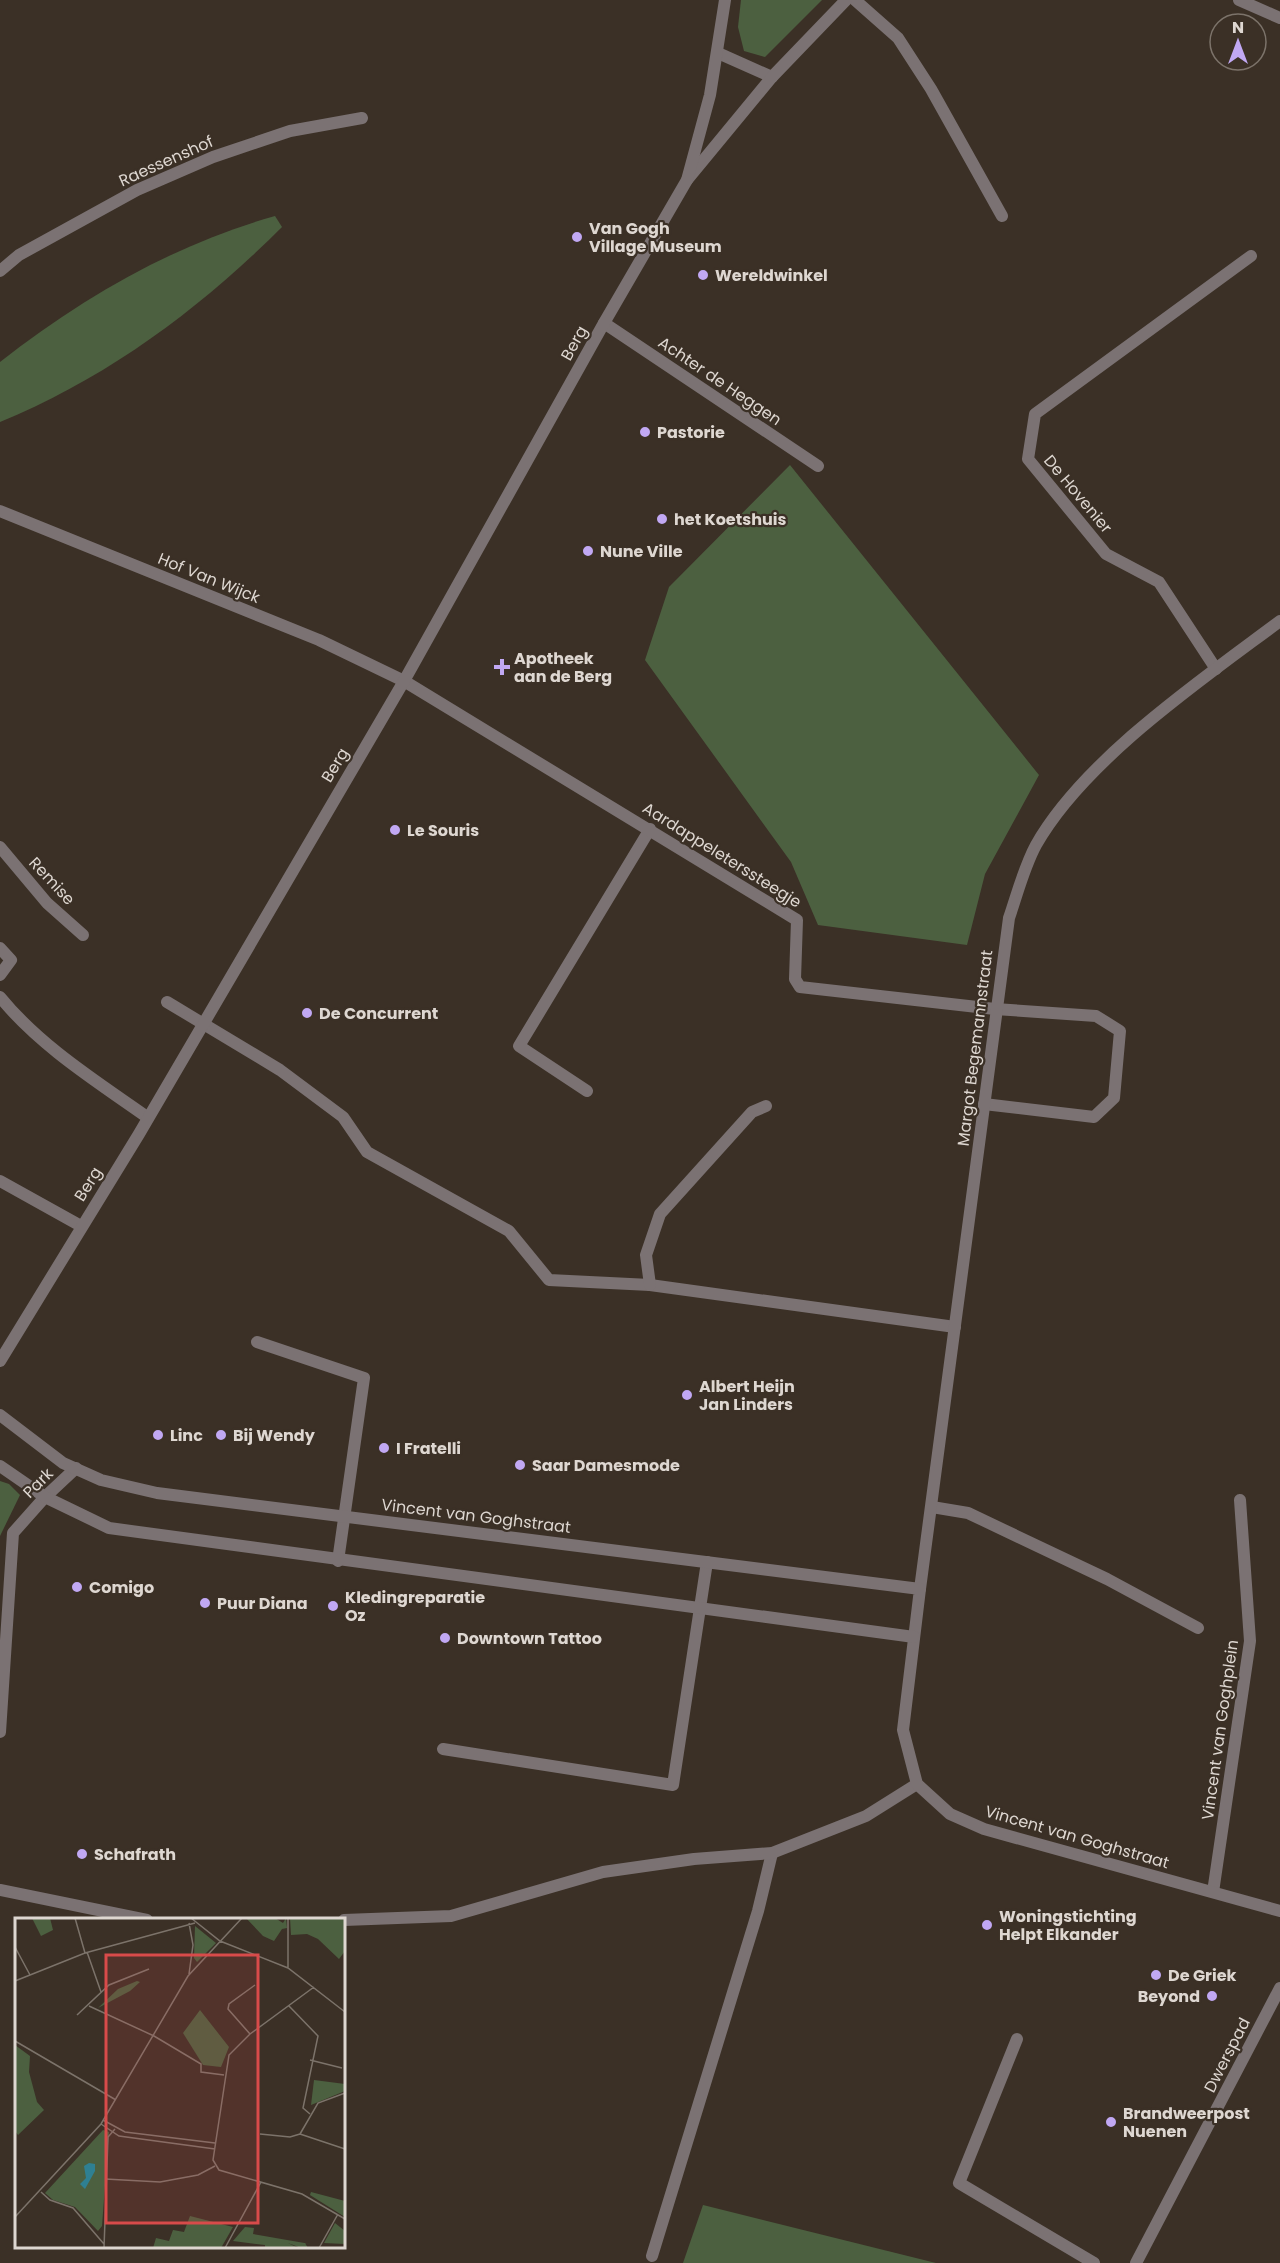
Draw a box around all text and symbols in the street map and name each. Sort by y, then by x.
north arrow [1208,12,1268,72]
text: N [1232,16,1244,39]
street label: Raessenshof [115,130,217,192]
place label: Van Gogh Village Museum [589,217,722,258]
marker: Van Gogh Village Museum [570,230,584,244]
place label: Wereldwinkel [715,264,828,287]
marker: Wereldwinkel [696,268,710,282]
street label: Berg [555,321,593,365]
street label: Achter de Heggen [654,331,786,431]
place label: Pastorie [657,421,725,444]
marker: Pastorie [638,425,652,439]
street label: De Hovenier [1038,450,1118,538]
place label: het Koetshuis [674,508,786,531]
marker: het Koetshuis [655,512,669,526]
place label: Nune Ville [600,540,683,563]
marker: Nune Ville [581,544,595,558]
street label: Hof Van Wijck [154,547,264,609]
place label: Apotheek aan de Berg [514,647,612,688]
marker: Apotheek aan de Berg [495,660,509,674]
street label: Berg [316,743,354,787]
street label: Aardappeleterssteegje [638,797,806,913]
place label: Le Souris [407,819,479,842]
marker: Le Souris [388,823,402,837]
street label: Remise [24,852,80,910]
street label: Margot Begemannstraat [952,948,998,1147]
place label: De Concurrent [319,1002,438,1025]
marker: De Concurrent [300,1006,314,1020]
street label: Berg [69,1162,107,1206]
place label: Albert Heijn Jan Linders [699,1375,795,1416]
marker: Albert Heijn Jan Linders [680,1388,694,1402]
place label: Linc [170,1424,203,1447]
place label: Bij Wendy [233,1424,316,1447]
marker: Linc [151,1428,165,1442]
marker: Bij Wendy [214,1428,228,1442]
place label: I Fratelli [396,1437,461,1460]
marker: I Fratelli [377,1441,391,1455]
place label: Saar Damesmode [532,1454,680,1477]
marker: Saar Damesmode [513,1458,527,1472]
street label: Park [18,1462,59,1503]
street label: Vincent van Goghstraat [380,1493,572,1539]
place label: Comigo [89,1576,154,1599]
marker: Comigo [70,1580,84,1594]
place label: Kledingreparatie Oz [345,1586,485,1627]
place label: Puur Diana [217,1592,308,1615]
marker: Puur Diana [198,1596,212,1610]
marker: Kledingreparatie Oz [326,1599,340,1613]
place label: Downtown Tattoo [457,1627,602,1650]
marker: Downtown Tattoo [438,1631,452,1645]
street label: Vincent van Goghplein [1196,1638,1244,1822]
street label: Vincent van Goghstraat [982,1800,1172,1874]
place label: Schafrath [94,1843,176,1866]
marker: Schafrath [75,1847,89,1861]
place label: Woningstichting Helpt Elkander [999,1905,1137,1946]
inset map [15,1918,345,2248]
marker: Woningstichting Helpt Elkander [980,1918,994,1932]
place label: De Griek [1168,1964,1236,1987]
marker: De Griek [1149,1968,1163,1982]
place label: Beyond [1138,1985,1200,2008]
marker: Beyond [1205,1989,1219,2003]
street label: Dwerspad [1198,2014,1256,2096]
place label: Brandweerpost Nuenen [1123,2102,1250,2143]
marker: Brandweerpost Nuenen [1104,2115,1118,2129]

